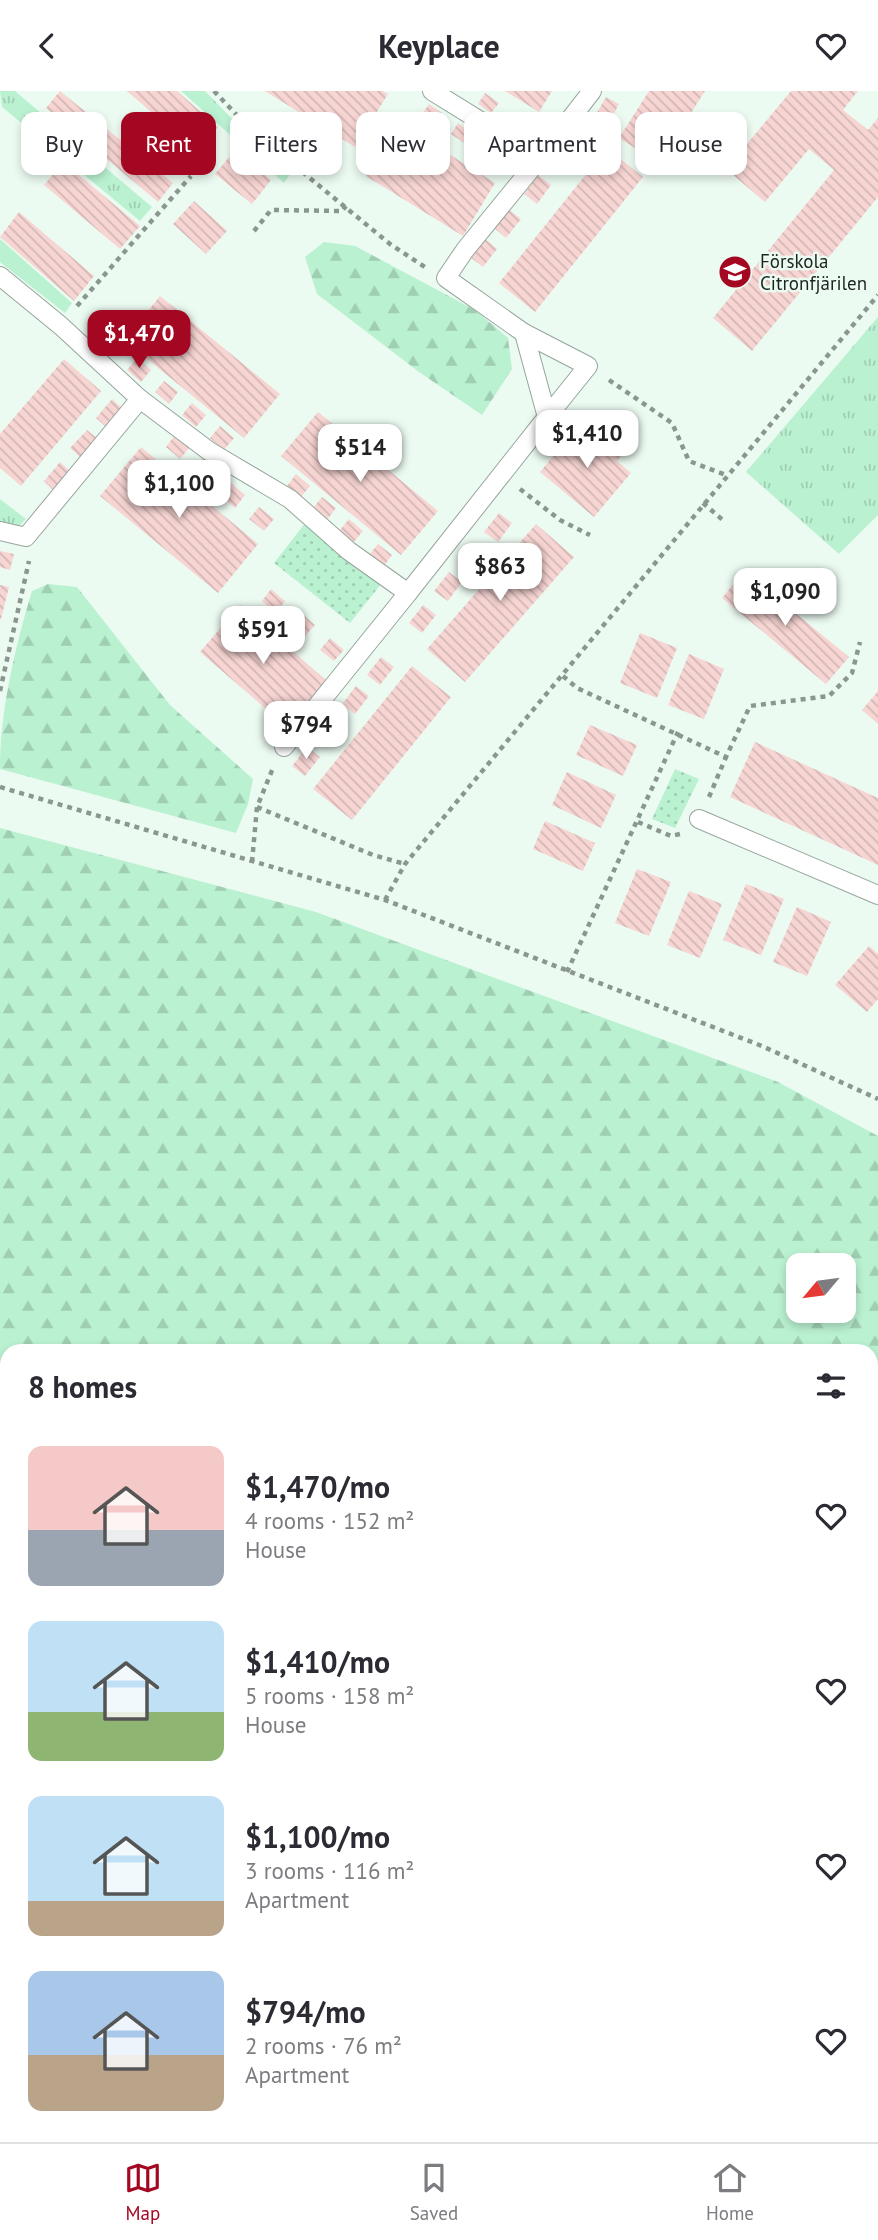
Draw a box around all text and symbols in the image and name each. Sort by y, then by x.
text: Keyplace [378,25,500,67]
icon: back [28,27,66,65]
icon: heart [812,27,850,65]
chip: Buy [21,112,107,175]
chip: Rent [121,112,216,175]
chip: Filters [230,112,342,175]
chip: New [356,112,450,175]
chip: Apartment [464,112,621,175]
chip: House [635,112,747,175]
place label: Förskola Citronfjärilen [760,249,867,295]
school or university icon: Förskola Citronfjärilen [716,253,754,291]
pin: $1,470 [82,310,196,370]
text: $1,470 [103,318,175,347]
pin: $1,410 [530,411,644,470]
text: $1,410 [551,418,623,447]
pin: $514 [319,425,401,484]
text: $514 [334,432,386,461]
pin: $1,100 [122,461,236,520]
text: $1,100 [143,468,215,497]
pin: $863 [459,543,541,603]
text: $863 [474,551,526,580]
pin: $1,090 [728,568,842,628]
text: $1,090 [749,576,821,605]
pin: $591 [222,607,304,666]
text: $591 [237,614,289,643]
pin: $794 [265,701,347,761]
text: $794 [280,709,332,738]
north arrow [786,1253,856,1323]
map controls [786,1253,856,1323]
text: 8 homes [28,1367,137,1406]
icon: filters [812,1367,850,1405]
text: $1,470/mo [245,1467,390,1506]
icon: home [84,1474,168,1558]
icon: heart [812,1497,850,1535]
text: 4 rooms · 152 m² [245,1506,414,1535]
text: House [245,1535,307,1564]
text: $1,410/mo [245,1642,390,1681]
icon: home [84,1649,168,1733]
icon: heart [812,1672,850,1710]
text: 5 rooms · 158 m² [245,1681,414,1710]
text: House [245,1710,307,1739]
text: $1,100/mo [245,1817,390,1856]
icon: home [84,1824,168,1908]
icon: heart [812,1847,850,1885]
text: 3 rooms · 116 m² [245,1856,414,1885]
text: Apartment [245,1885,349,1914]
text: $794/mo [245,1992,366,2031]
icon: home [84,1999,168,2083]
icon: heart [812,2022,850,2060]
text: 2 rooms · 76 m² [245,2031,402,2060]
text: Apartment [245,2060,349,2089]
tab: Map [124,2159,162,2225]
tab: Saved [410,2159,458,2225]
tab: Home [706,2159,754,2225]

